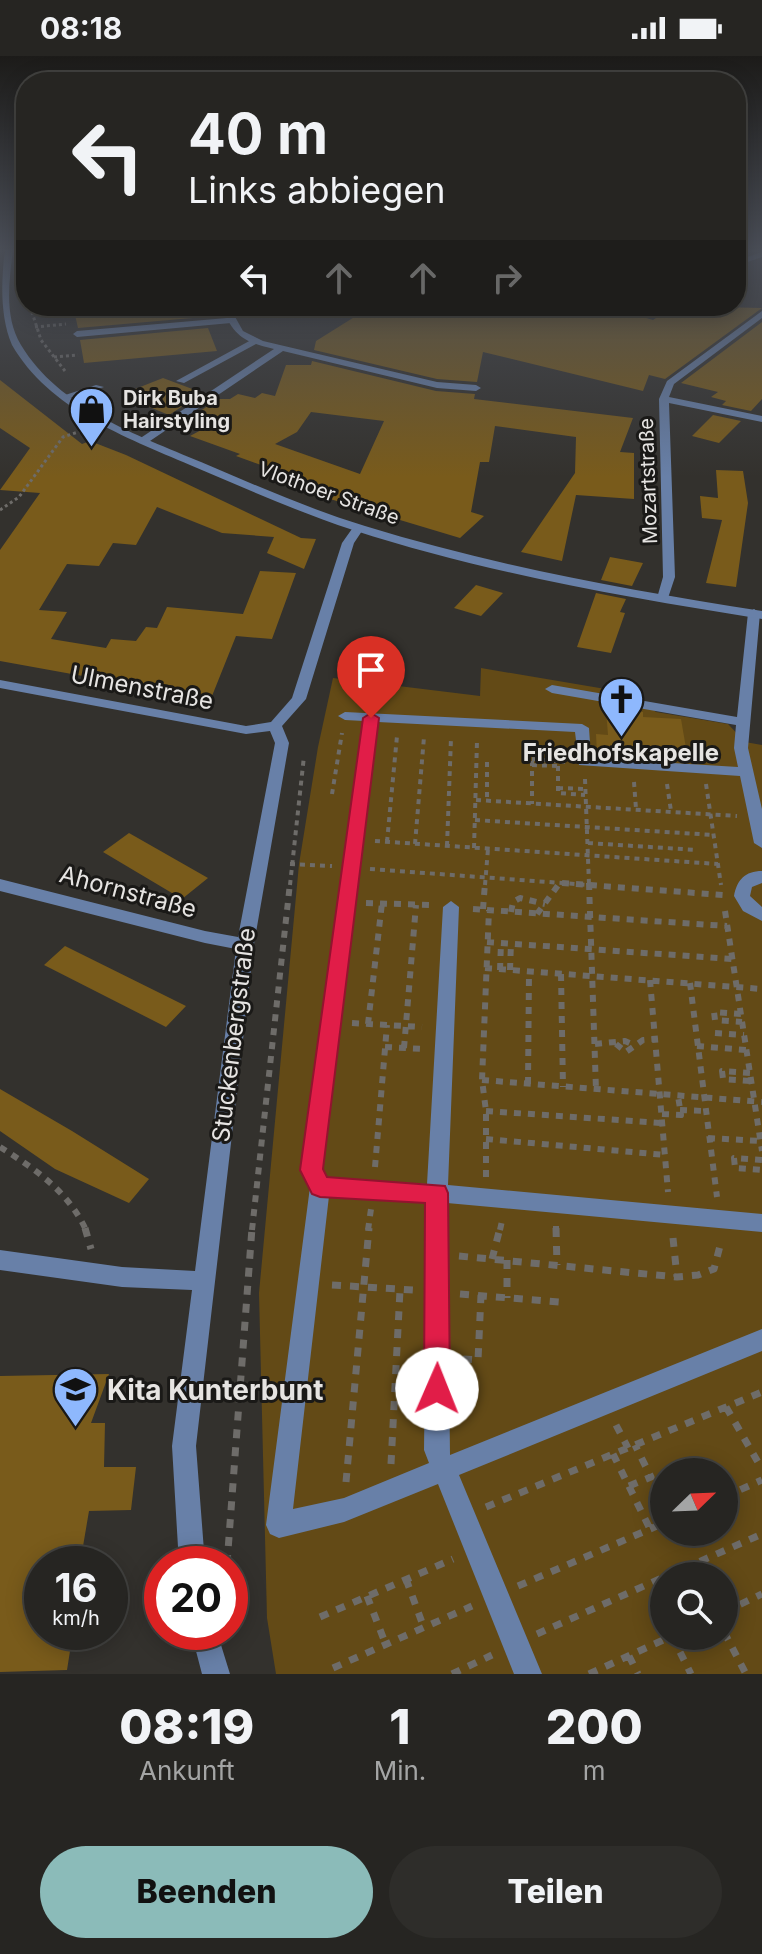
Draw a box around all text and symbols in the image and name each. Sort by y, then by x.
text: 08:18 [40,10,122,46]
text: 40 m [188,100,328,168]
icon: left [56,104,160,208]
text: Links abbiegen [188,168,446,212]
icon: left [233,256,277,300]
icon: ahead [317,256,361,300]
icon: ahead [401,256,445,300]
icon: right [485,256,529,300]
shop icon: Dirk Buba Hairstyling [68,386,116,449]
place label: Dirk Buba Hairstyling [123,386,230,433]
street label: Mozartstraße [634,418,662,544]
street label: Vlothoer Straße [255,456,403,530]
pin [337,636,405,718]
icon: arrive [349,648,393,692]
street label: Ulmenstraße [68,659,216,716]
church icon: Friedhofskapelle [597,675,645,738]
place label: Friedhofskapelle [523,738,719,767]
street label: Ahornstraße [56,859,200,924]
street label: Stuckenbergstraße [206,926,261,1144]
position arrow [395,1347,479,1431]
school or university icon: Kita Kunterbunt [52,1366,100,1429]
place label: Kita Kunterbunt [107,1373,324,1407]
north arrow [650,1458,738,1546]
map controls [650,1458,738,1650]
speed limit sign: 20 [144,1546,248,1650]
button: search [650,1562,738,1650]
text: 16 [54,1563,98,1612]
text: km/h [52,1606,100,1630]
text: 08:19 [119,1697,254,1756]
text: 1 [389,1697,411,1756]
text: 200 [546,1697,643,1756]
text: Ankunft [139,1755,235,1786]
text: Min. [374,1755,426,1786]
text: m [583,1755,606,1786]
button: Beenden [40,1846,373,1938]
button: Teilen [389,1846,722,1938]

